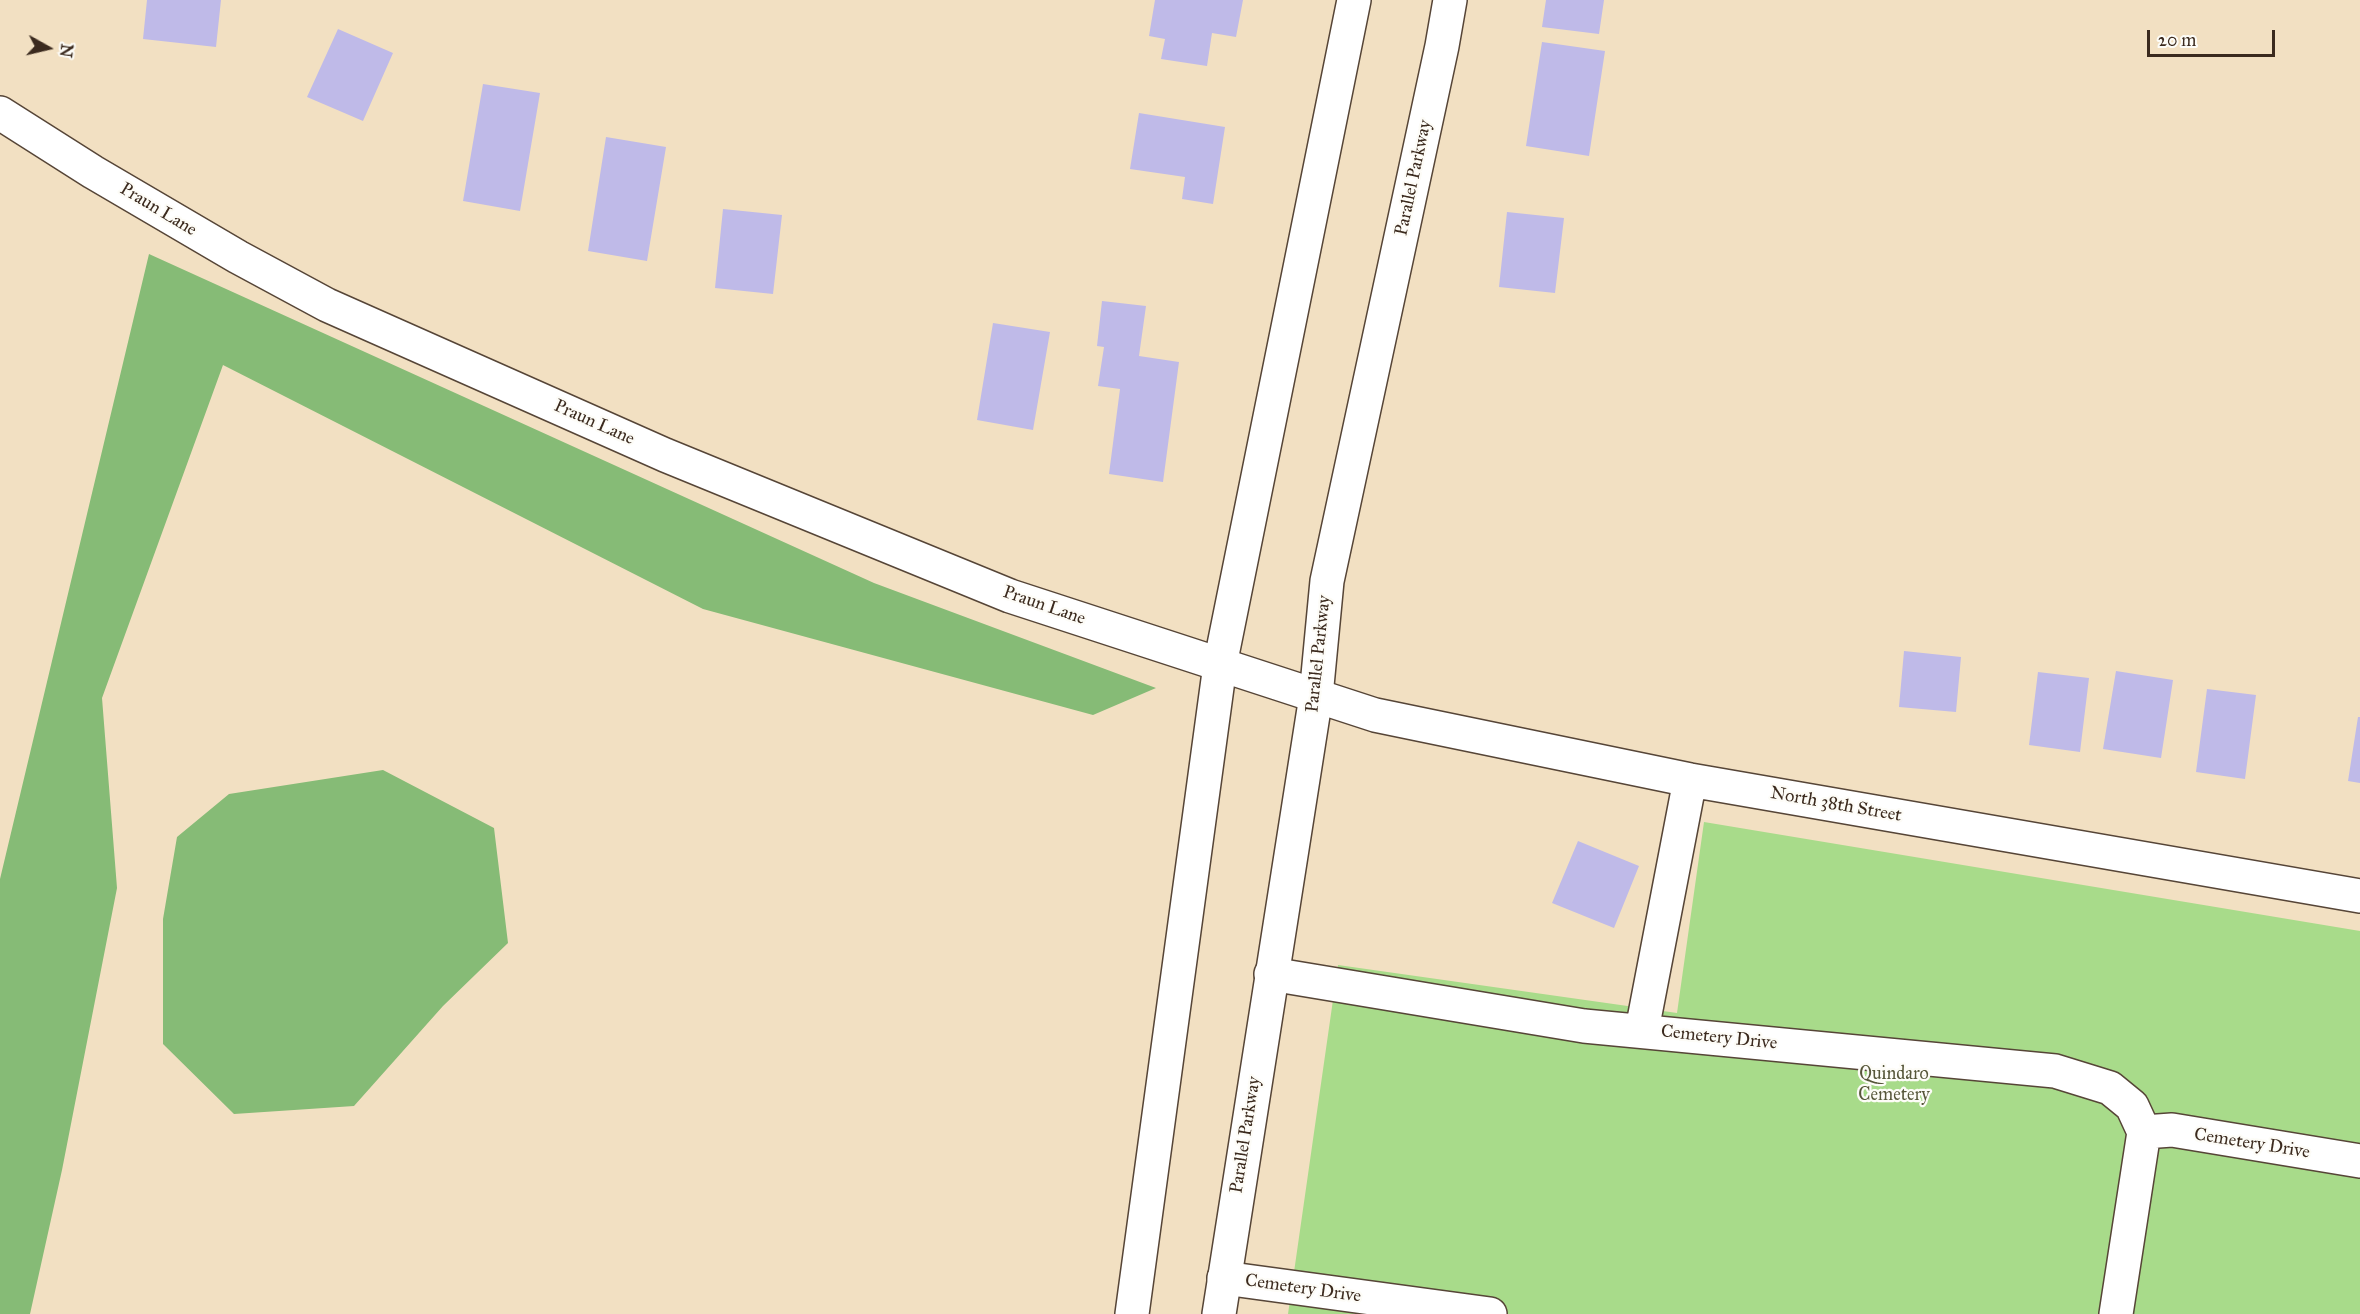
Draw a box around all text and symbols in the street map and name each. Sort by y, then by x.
north arrow [18,18,78,78]
scale bar [2150,18,2278,56]
text: 20 m [2158,29,2196,51]
text: N [56,43,77,59]
street label: Parallel Parkway [1391,118,1437,238]
street label: Praun Lane [116,179,200,241]
street label: Praun Lane [550,396,638,450]
street label: Praun Lane [1000,582,1088,630]
street label: Parallel Parkway [1302,594,1336,714]
street label: North 38th Street [1769,783,1903,827]
street label: Cemetery Drive [1660,1021,1778,1055]
park label: Quindaro Cemetery [1858,1064,1930,1106]
street label: Parallel Parkway [1226,1075,1266,1195]
street label: Cemetery Drive [2193,1124,2311,1164]
street label: Cemetery Drive [1244,1270,1362,1308]

